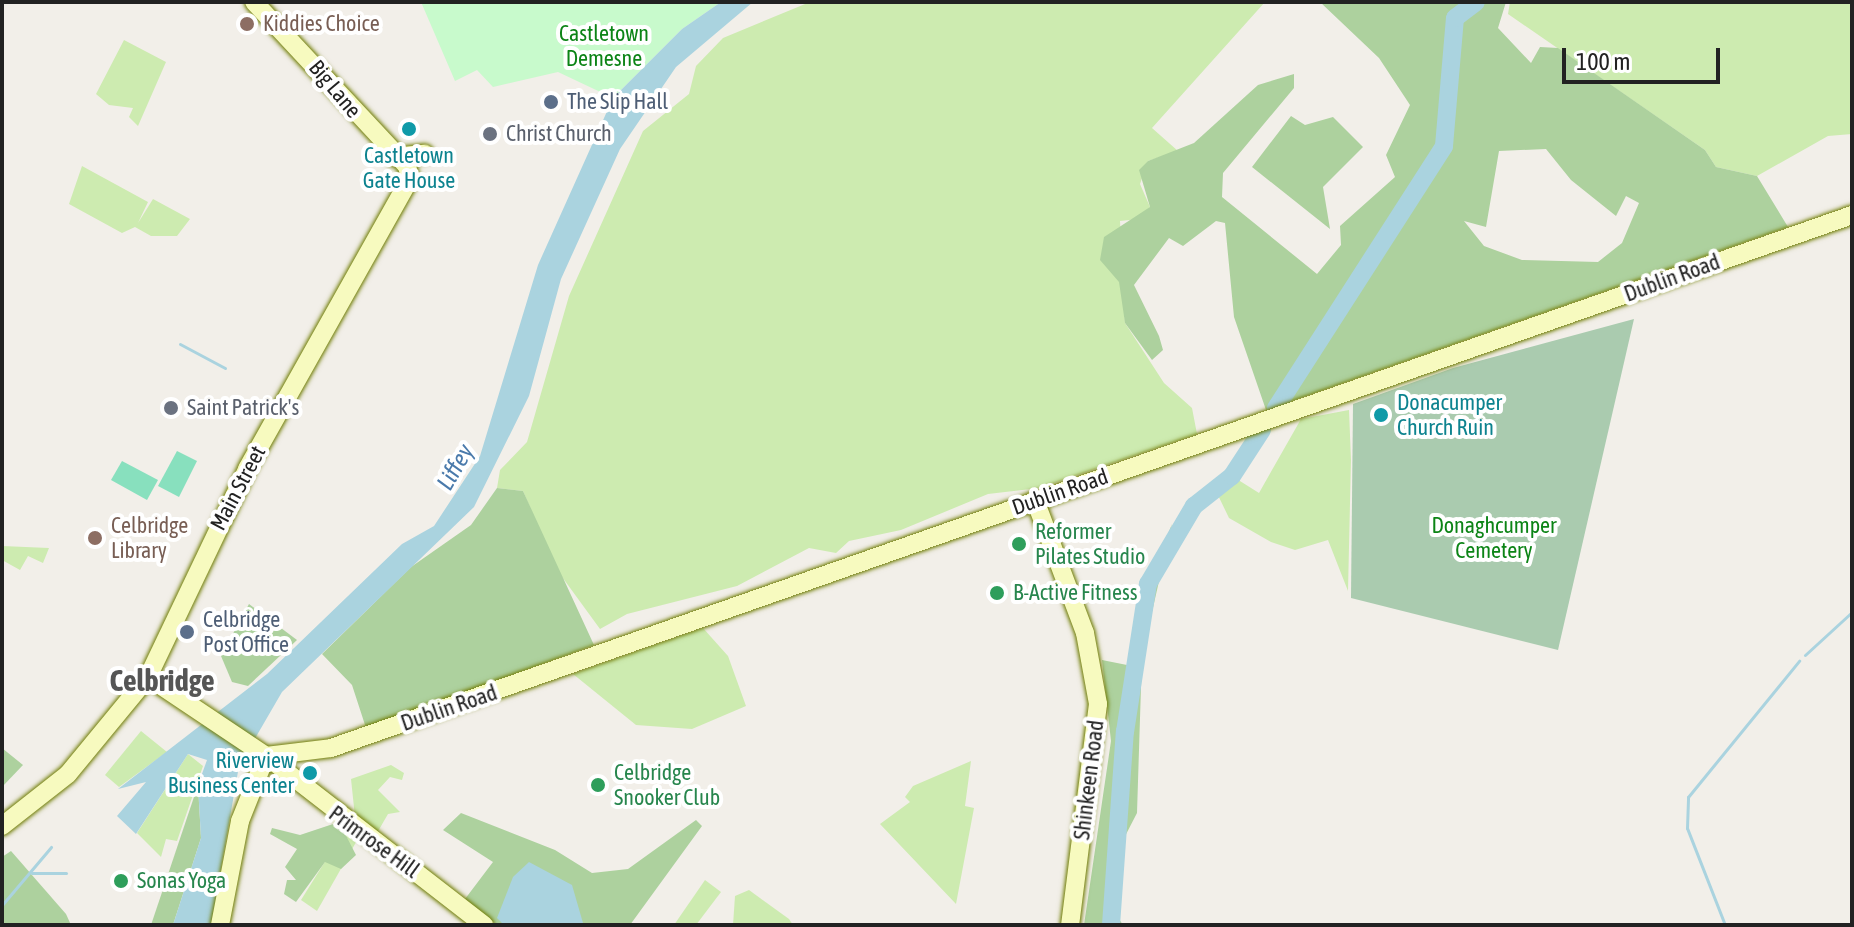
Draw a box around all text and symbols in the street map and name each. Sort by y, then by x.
place label: Kiddies Choice [263,11,380,37]
marker: Kiddies Choice [238,15,256,33]
park label: Castletown Demesne [559,20,649,72]
scale bar [1566,32,1724,82]
text: 100 m [1576,48,1630,75]
street label: Big Lane [303,55,367,123]
place label: The Slip Hall [567,89,668,115]
marker: The Slip Hall [542,93,560,111]
marker: Castletown Gate House [400,120,418,138]
place label: Christ Church [506,121,612,147]
marker: Christ Church [481,125,499,143]
place label: Castletown Gate House [363,142,455,194]
street label: Dublin Road [1621,249,1723,307]
place label: Donacumper Church Ruin [1397,389,1502,440]
place label: Saint Patrick's [187,395,299,421]
marker: Saint Patrick's [162,399,180,417]
marker: Donacumper Church Ruin [1372,406,1390,424]
water label: Liffey [430,439,480,495]
street label: Main Street [205,441,271,535]
street label: Dublin Road [1008,463,1112,521]
place label: Celbridge Library [111,512,188,564]
park label: Donaghcumper Cemetery [1431,512,1557,564]
place label: Reformer Pilates Studio [1035,518,1145,570]
marker: Celbridge Library [86,529,104,547]
marker: Reformer Pilates Studio [1010,535,1028,553]
place label: B-Active Fitness [1013,580,1138,606]
marker: B-Active Fitness [988,584,1006,602]
place label: Celbridge Post Office [203,606,289,658]
marker: Celbridge Post Office [178,623,196,641]
district label: Celbridge [109,662,215,698]
street label: Dublin Road [397,679,501,737]
street label: Shinkeen Road [1069,719,1109,841]
place label: Riverview Business Center [168,747,294,798]
place label: Celbridge Snooker Club [614,759,720,810]
marker: Riverview Business Center [301,764,319,782]
marker: Celbridge Snooker Club [589,776,607,794]
street label: Primrose Hill [324,800,424,884]
place label: Sonas Yoga [137,868,226,894]
marker: Sonas Yoga [112,872,130,890]

